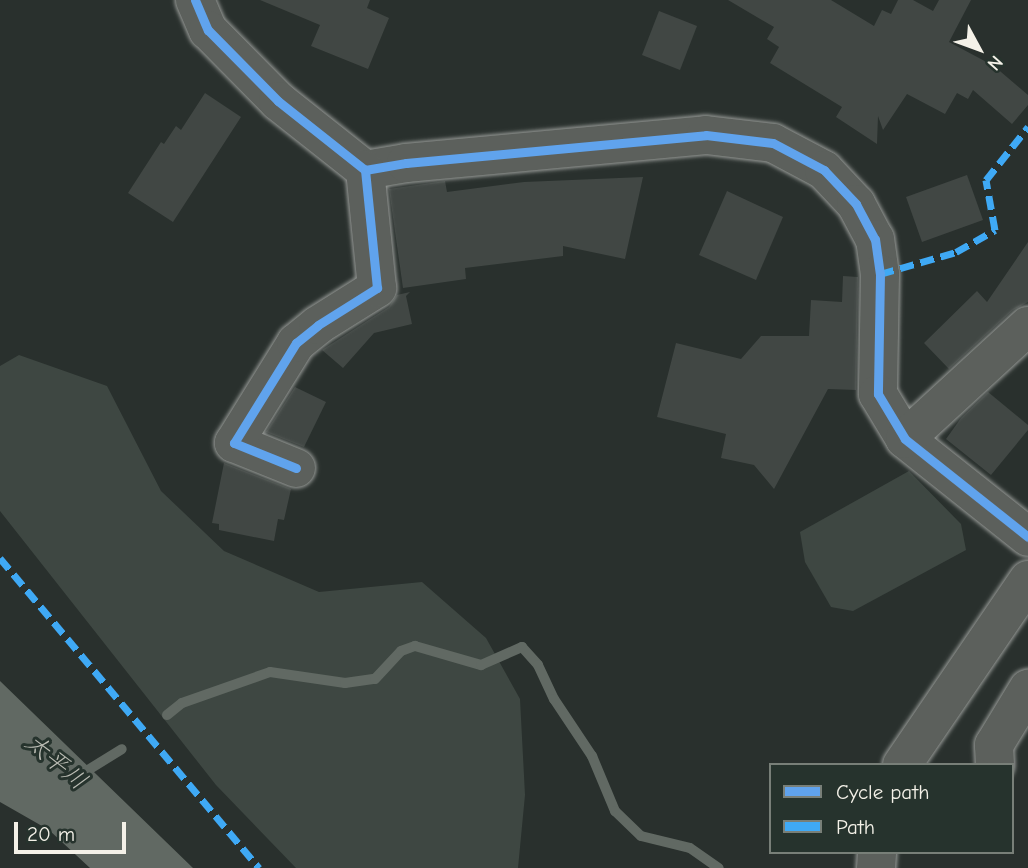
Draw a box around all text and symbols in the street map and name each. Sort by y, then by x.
north arrow [944,14,1014,84]
text: N [982,51,1007,75]
water label: 太平川 [19,728,93,796]
legend [769,763,1014,854]
text: Cycle path [836,780,929,804]
scale bar [18,808,130,852]
text: Path [836,815,875,839]
text: 20 m [27,822,75,846]

